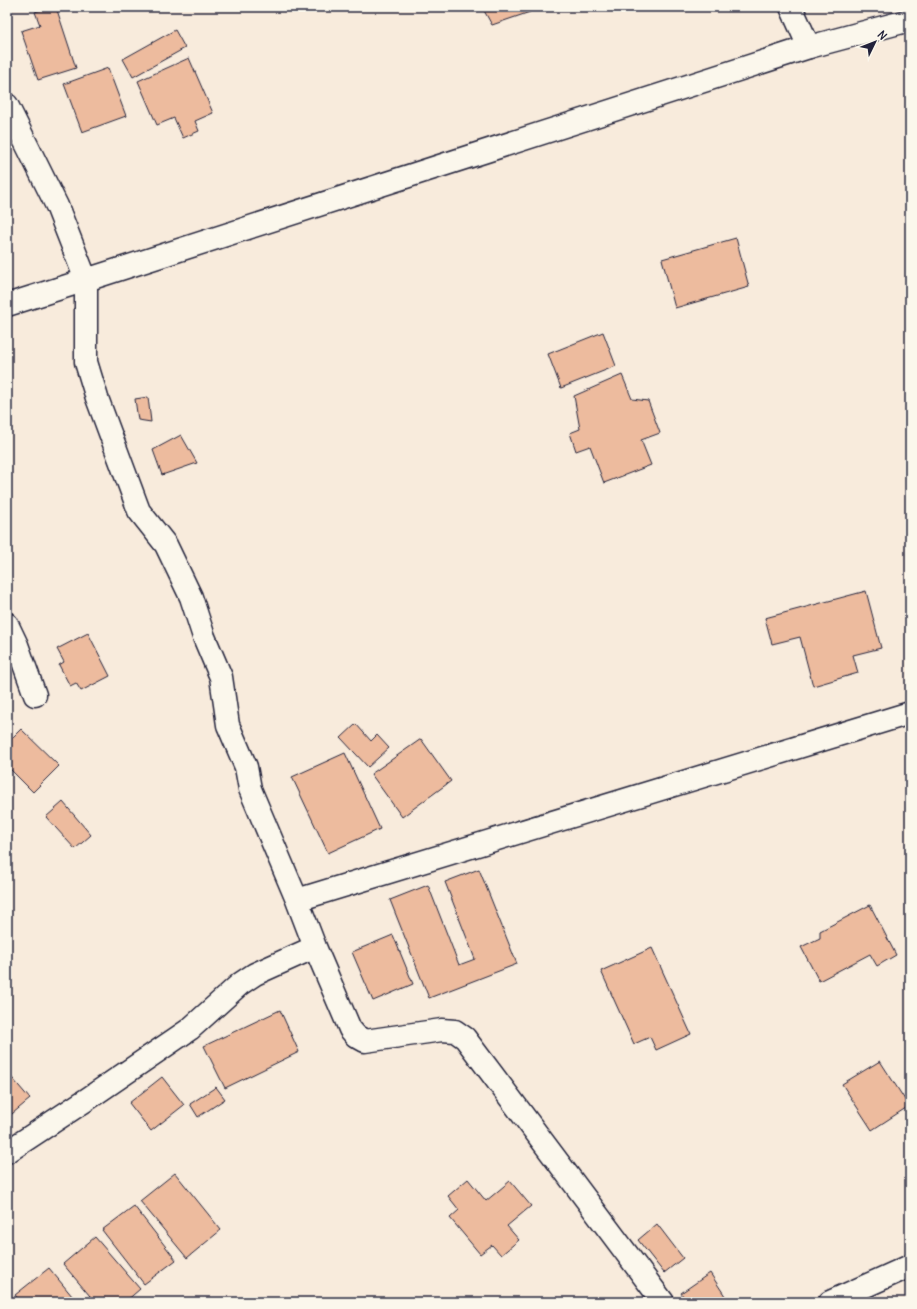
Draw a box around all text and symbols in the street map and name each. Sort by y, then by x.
north arrow [855,22,895,62]
text: N [875,28,890,43]

